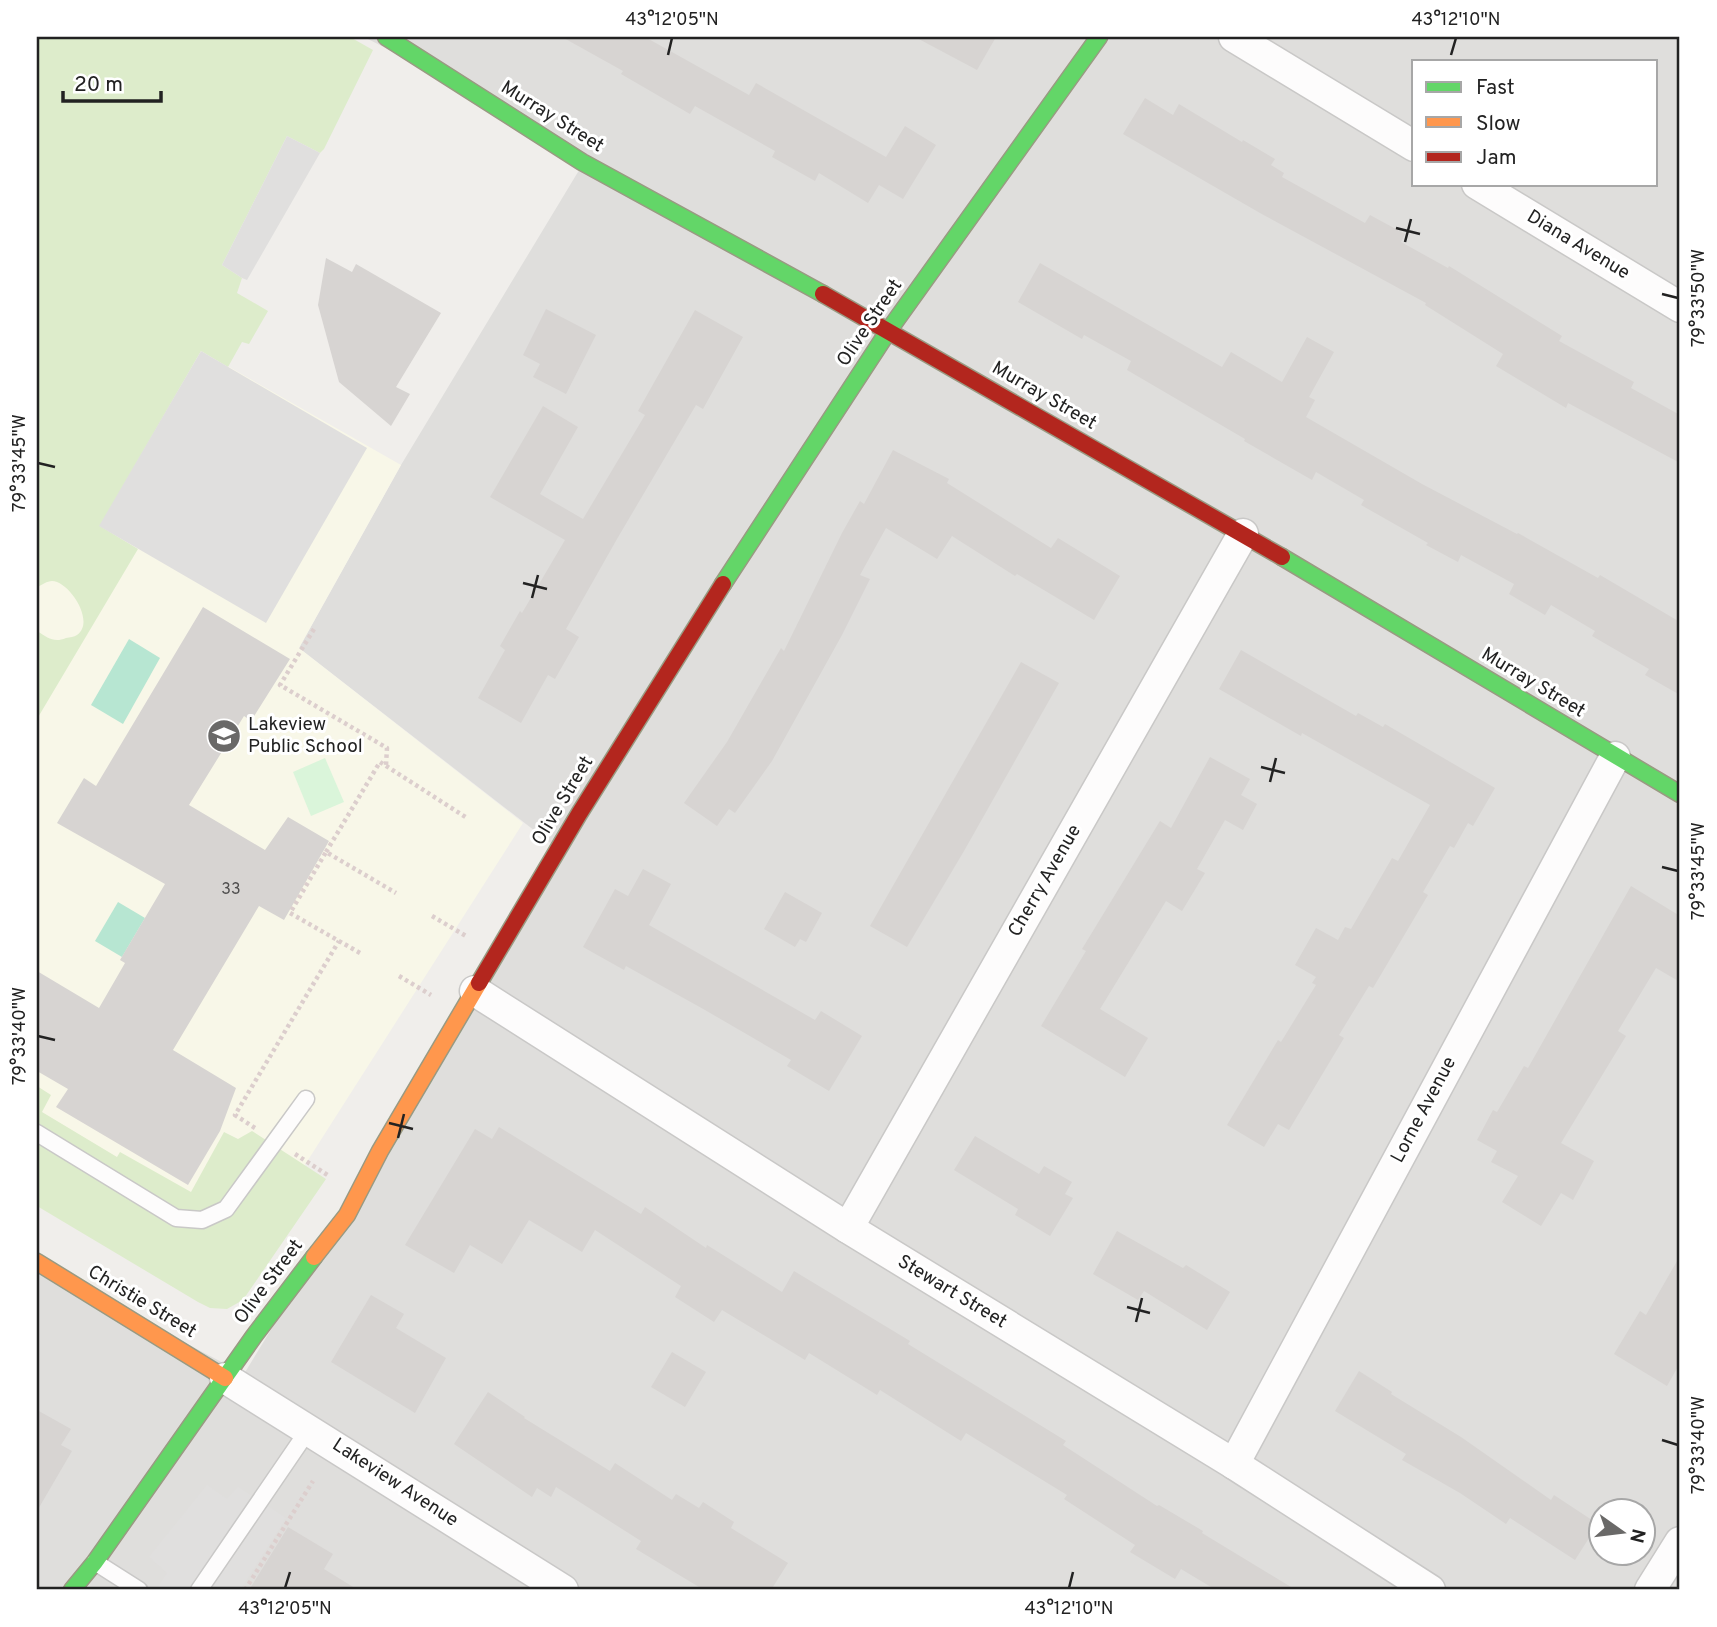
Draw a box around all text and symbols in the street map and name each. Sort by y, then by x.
text: 43°12'05"N [625,9,719,32]
text: 43°12'10"N [1411,9,1501,32]
scale bar [63,60,161,104]
legend [1412,60,1658,186]
text: 20 m [74,72,123,99]
text: Fast [1476,75,1515,102]
street label: Murray Street [496,76,608,158]
text: Slow [1476,111,1521,138]
text: Jam [1476,145,1517,172]
street label: Diana Avenue [1522,205,1634,285]
text: 79°33'50"W [1688,249,1711,347]
street label: Olive Street [832,275,908,371]
street label: Murray Street [987,356,1101,436]
text: 79°33'45"W [9,414,32,512]
street label: Murray Street [1477,643,1589,723]
place label: Lakeview Public School [248,713,363,759]
school or university icon: Lakeview Public School [205,717,243,755]
street label: Olive Street [527,752,599,850]
street label: Cherry Avenue [1003,821,1087,941]
text: 79°33'45"W [1688,822,1711,920]
house number: 33 [221,880,241,900]
text: 79°33'40"W [9,987,32,1085]
street label: Lorne Avenue [1386,1053,1462,1167]
street label: Olive Street [229,1235,309,1329]
street label: Stewart Street [893,1250,1011,1334]
street label: Christie Street [83,1260,201,1344]
text: 79°33'40"W [1688,1396,1711,1494]
street label: Lakeview Avenue [328,1433,462,1533]
north arrow [1588,1498,1658,1568]
text: N [1623,1526,1650,1545]
text: 43°12'05"N [238,1598,332,1621]
text: 43°12'10"N [1024,1598,1114,1621]

